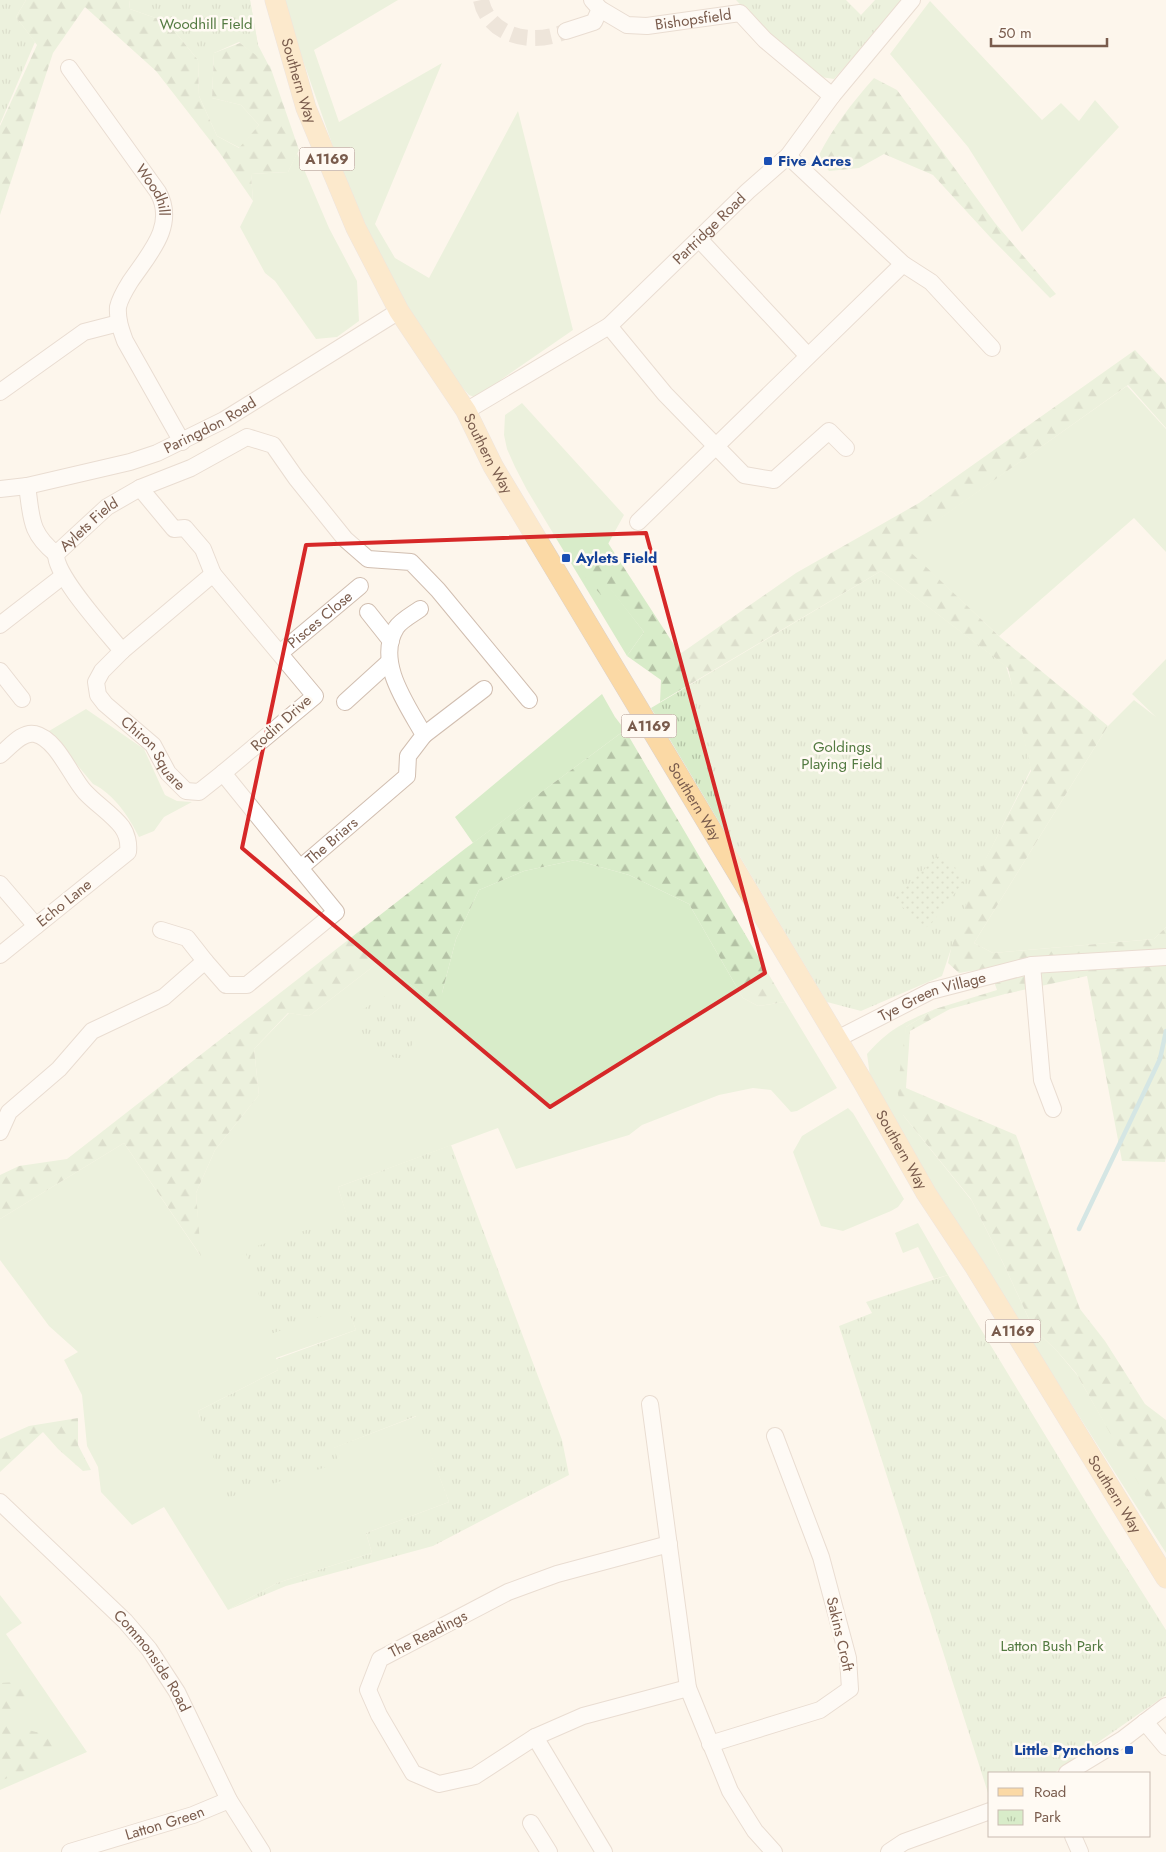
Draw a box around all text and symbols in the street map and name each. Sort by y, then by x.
street label: Bishopsfield [653,3,733,36]
park label: Woodhill Field [160,13,252,35]
scale bar [991,15,1107,47]
text: 50 m [998,22,1032,44]
street label: Southern Way [275,35,322,127]
road number: A1169 [300,148,354,170]
place label: Five Acres [778,150,851,172]
marker: Five Acres [762,155,774,167]
street label: Woodhill [130,159,175,216]
street label: Partridge Road [668,188,751,270]
street label: Paringdon Road [160,392,260,459]
street label: Southern Way [458,409,518,498]
street label: Aylets Field [55,492,122,557]
place label: Aylets Field [575,547,657,569]
marker: Aylets Field [560,552,572,564]
street label: Pisces Close [282,586,358,654]
street label: Rodin Drive [246,690,316,756]
street label: Chiron Square [116,711,191,796]
road number: A1169 [622,714,676,738]
park label: Goldings Playing Field [801,736,883,775]
street label: Southern Way [662,758,727,845]
street label: The Briars [301,812,363,870]
street label: Echo Lane [32,874,97,932]
street label: Tye Green Village [875,966,989,1027]
street label: Southern Way [870,1106,933,1194]
road number: A1169 [986,1320,1040,1342]
street label: Southern Way [1082,1451,1147,1538]
street label: Sakins Croft [821,1595,859,1674]
street label: Commonside Road [109,1605,196,1716]
street label: The Readings [385,1605,471,1663]
park label: Latton Bush Park [1000,1635,1104,1657]
place label: Little Pynchons [1014,1739,1119,1761]
marker: Little Pynchons [1123,1744,1135,1756]
legend [988,1772,1151,1837]
text: Road [1034,1781,1066,1803]
street label: Latton Green [122,1800,208,1846]
text: Park [1034,1806,1061,1828]

